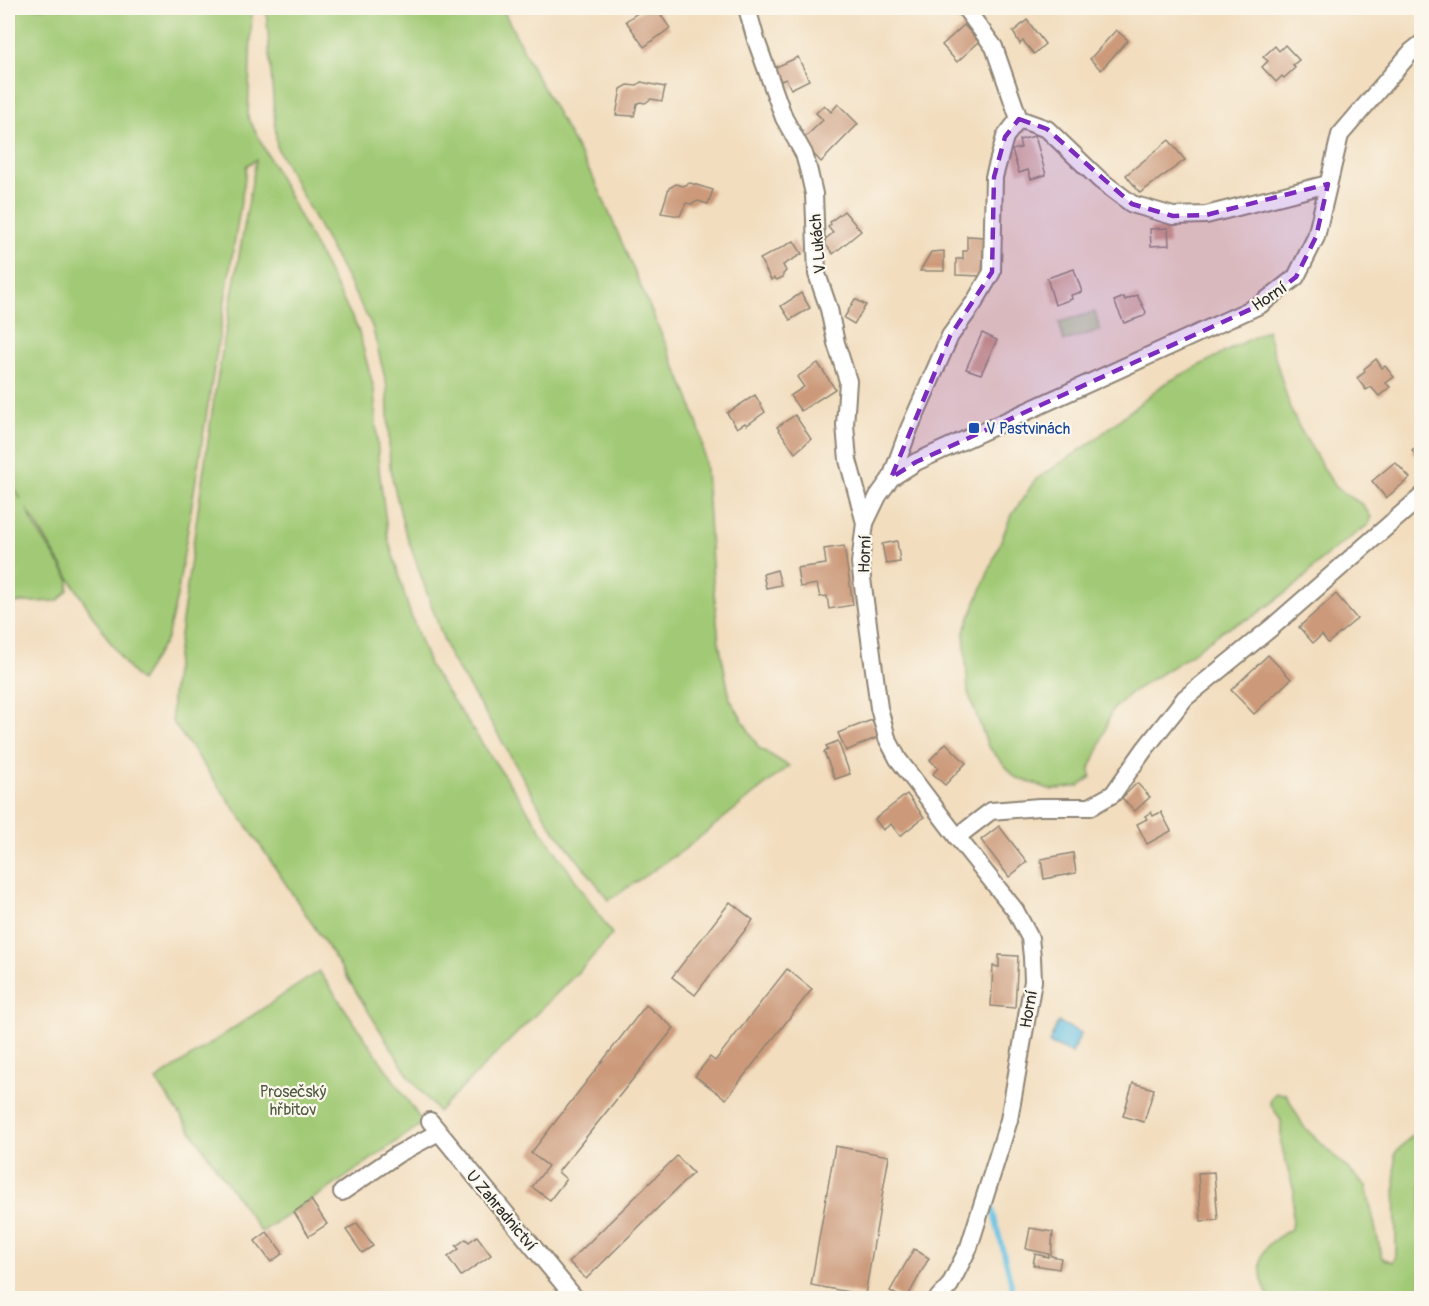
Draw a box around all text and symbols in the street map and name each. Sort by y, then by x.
street label: V Lukách [805,213,831,275]
street label: Horní [1248,278,1291,316]
place label: V Pastvinách [986,419,1070,439]
marker: V Pastvinách [967,421,981,435]
street label: Horní [854,535,876,573]
street label: Horní [1016,989,1042,1030]
park label: Prosečský hřbitov [260,1082,326,1120]
street label: U Zahradnictví [462,1166,541,1255]

